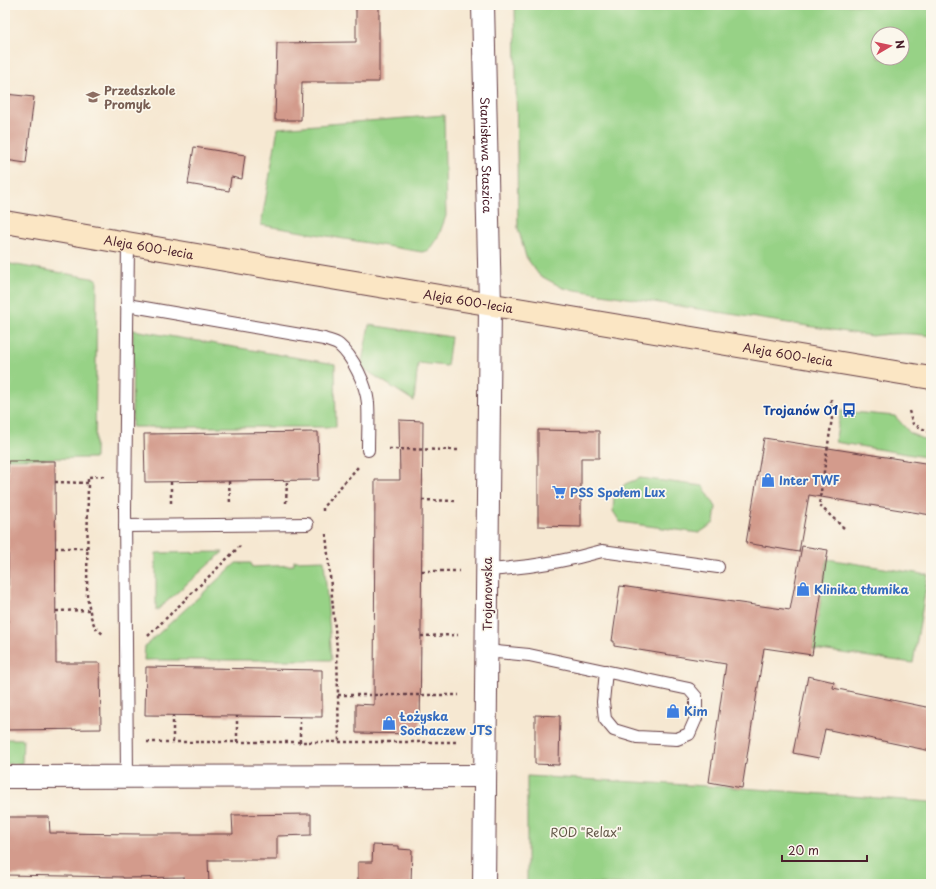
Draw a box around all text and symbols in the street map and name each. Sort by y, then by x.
north arrow [870,26,910,66]
text: N [891,39,909,50]
place label: Przedszkole Promyk [104,81,176,113]
school or university icon: Przedszkole Promyk [85,89,101,105]
street label: Stanisława Staszica [476,97,497,214]
street label: Aleja 600-lecia [103,230,196,264]
street label: Aleja 600-lecia [422,285,515,317]
street label: Aleja 600-lecia [742,338,835,371]
place label: Trojanów 01 [763,401,838,419]
bus stop icon: Trojanów 01 [841,402,857,418]
place label: Inter TWF [779,471,840,489]
shop icon: Inter TWF [760,472,776,488]
place label: PSS Społem Lux [570,483,665,501]
supermarket icon: PSS Społem Lux [551,484,567,500]
street label: Trojanowska [478,557,496,631]
place label: Klinika tłumika [814,580,909,598]
shop icon: Klinika tłumika [795,581,811,597]
place label: Kim [684,702,708,720]
shop icon: Kim [665,703,681,719]
place label: Łożyska Sochaczew JTS [399,707,493,739]
shop icon: Łożyska Sochaczew JTS [381,715,397,731]
park label: ROD "Relax" [550,823,622,841]
scale bar [782,837,867,863]
text: 20 m [788,841,819,859]

